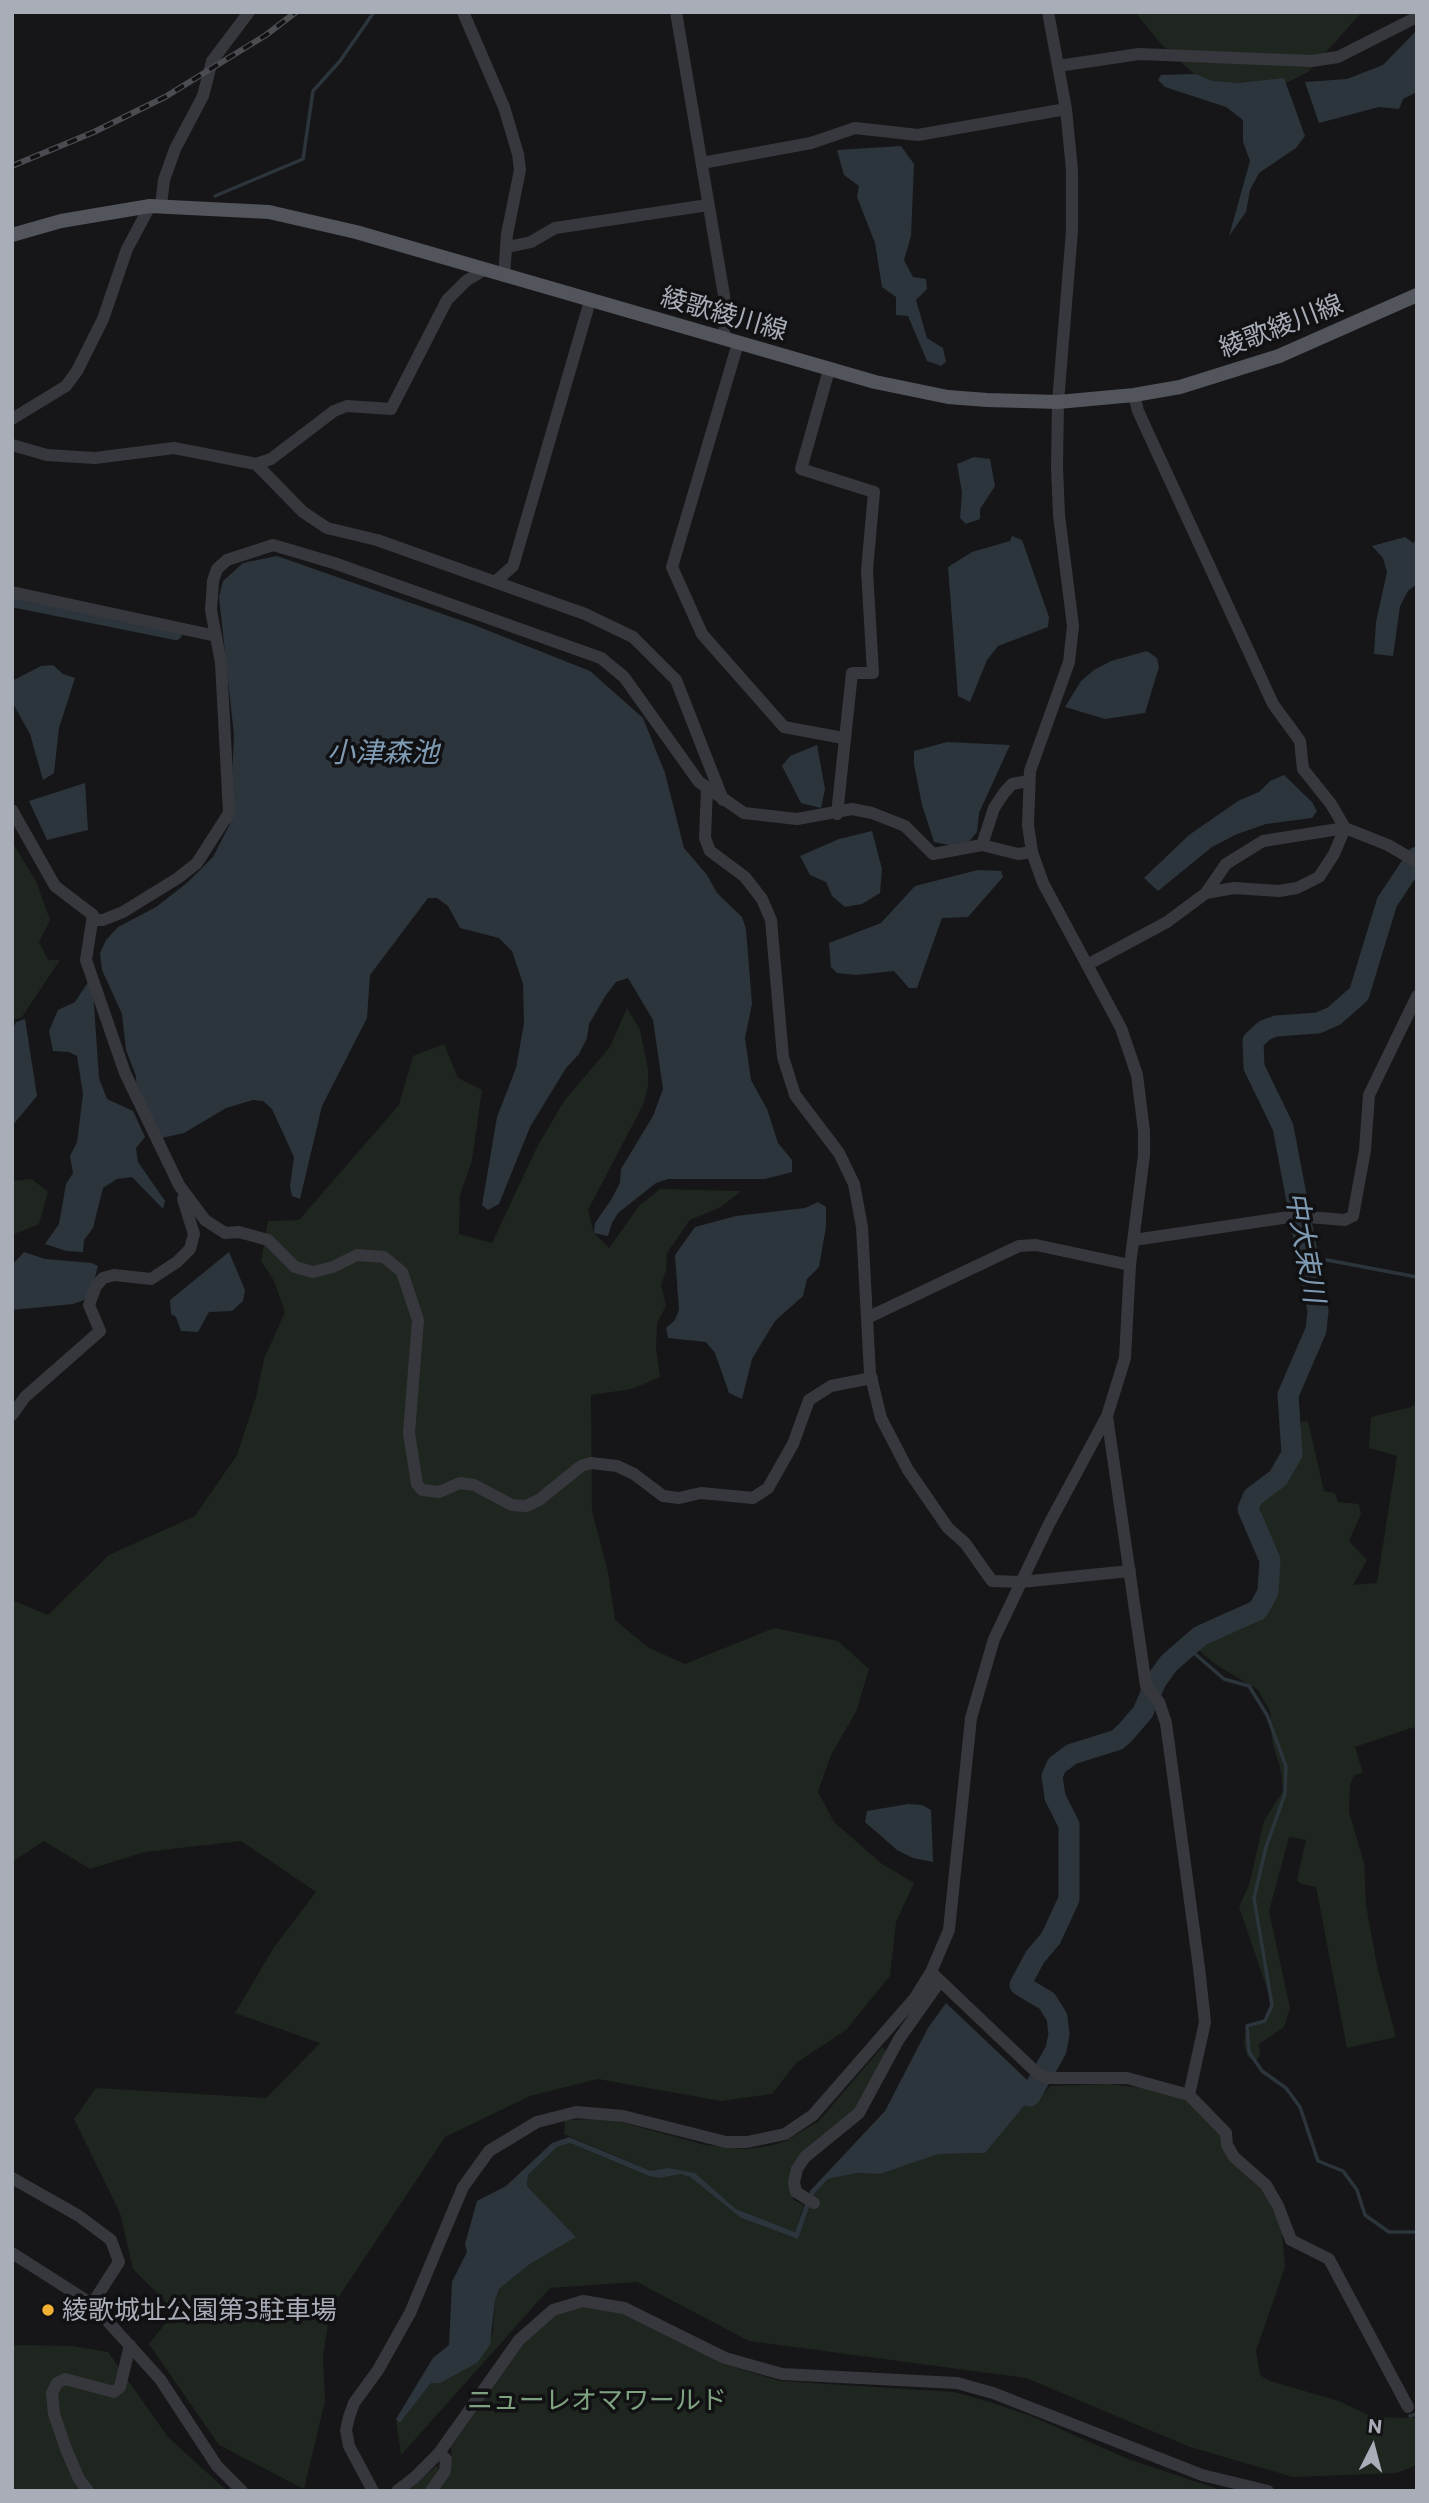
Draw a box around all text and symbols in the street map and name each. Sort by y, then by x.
street label: 綾歌綾川線 [657,281,791,347]
street label: 綾歌綾川線 [1215,288,1347,364]
water label: 小津森池 [327,736,439,770]
water label: 中大束川 [1279,1189,1331,1305]
place label: 綾歌城址公園第3駐車場 [62,2294,337,2326]
marker: 綾歌城址公園第3駐車場 [40,2302,56,2318]
park label: ニューレオマワールド [467,2384,727,2416]
north arrow [1338,2412,1408,2482]
text: N [1367,2413,1384,2438]

